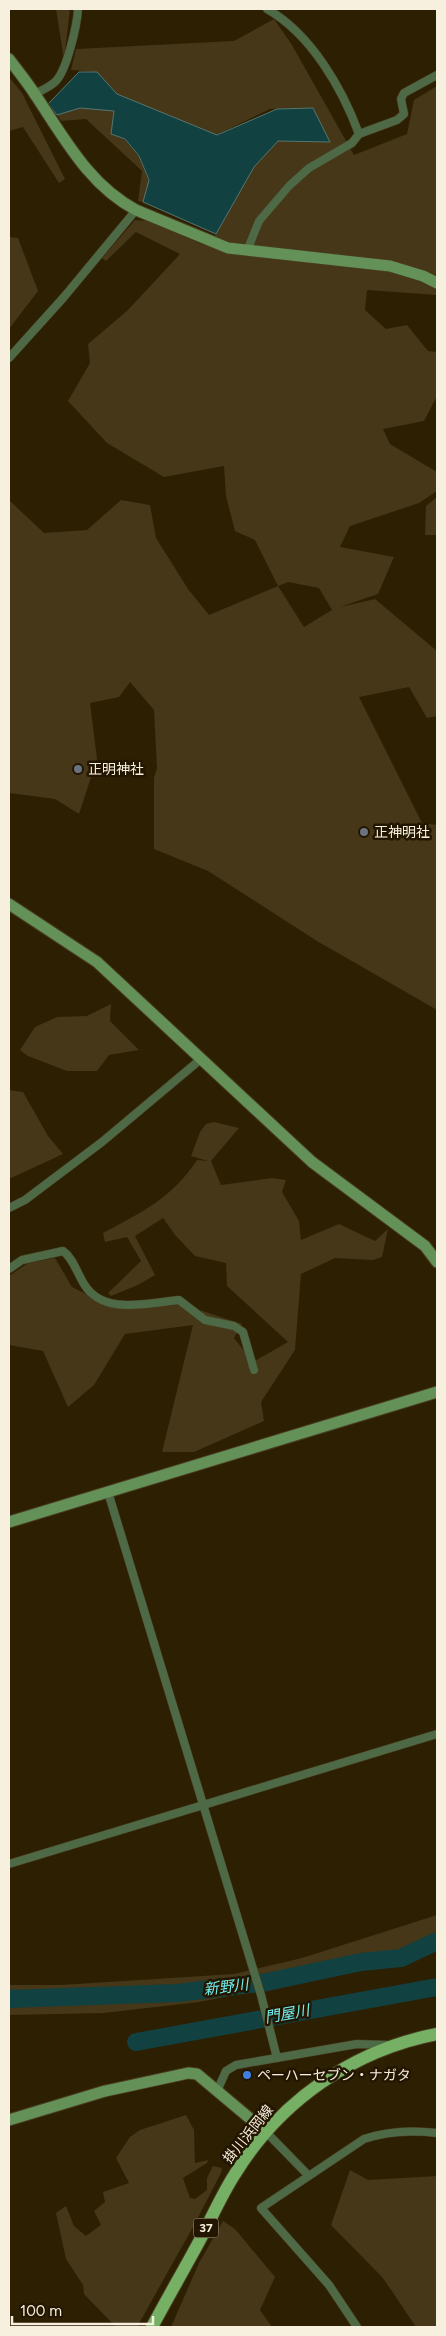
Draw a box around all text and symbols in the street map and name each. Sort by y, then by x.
place label: 正明神社 [88,761,144,778]
marker: 正明神社 [72,763,84,775]
place label: 正神明社 [374,824,430,841]
marker: 正神明社 [358,826,370,838]
water label: 新野川 [203,1975,251,1999]
water label: 門屋川 [263,2001,313,2027]
place label: ペーハーセブン・ナガタ [257,2067,411,2084]
marker: ペーハーセブン・ナガタ [241,2069,253,2081]
street label: 掛川浜岡線 [220,2102,277,2167]
road number: 37 [194,2218,218,2238]
scale bar [12,2294,154,2326]
text: 100 m [20,2302,62,2320]

